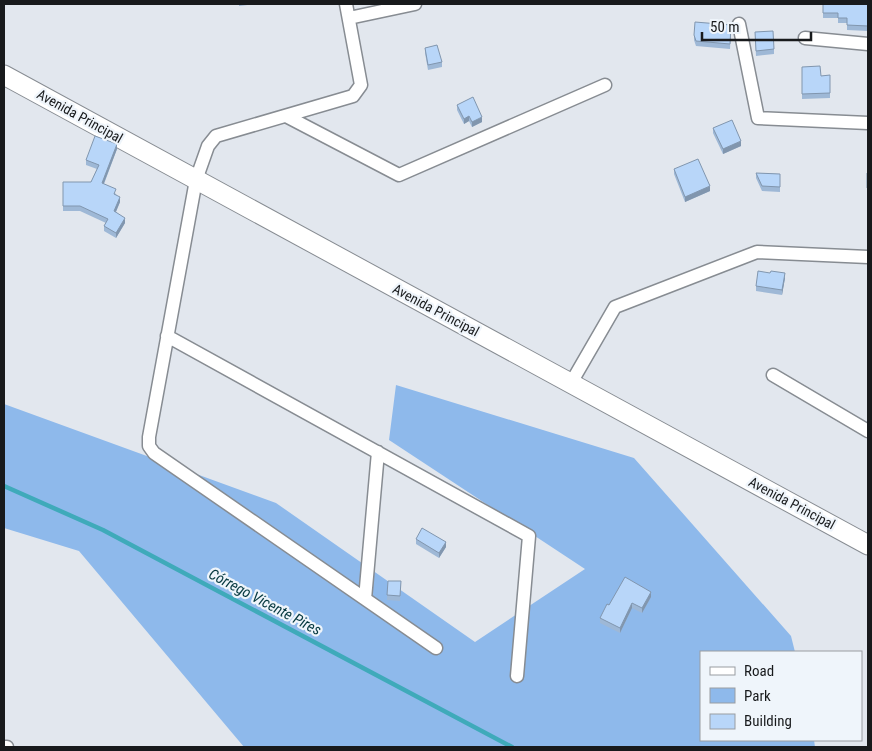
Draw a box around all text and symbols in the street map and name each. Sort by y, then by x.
scale bar [702,10,811,42]
text: 50 m [710,18,740,36]
street label: Avenida Principal [34,86,126,146]
street label: Avenida Principal [390,281,482,339]
street label: Avenida Principal [746,474,838,532]
water label: Córrego Vicente Pires [206,565,325,639]
legend [700,651,862,741]
text: Road [744,662,774,680]
text: Park [744,687,771,705]
text: Building [744,712,792,730]

